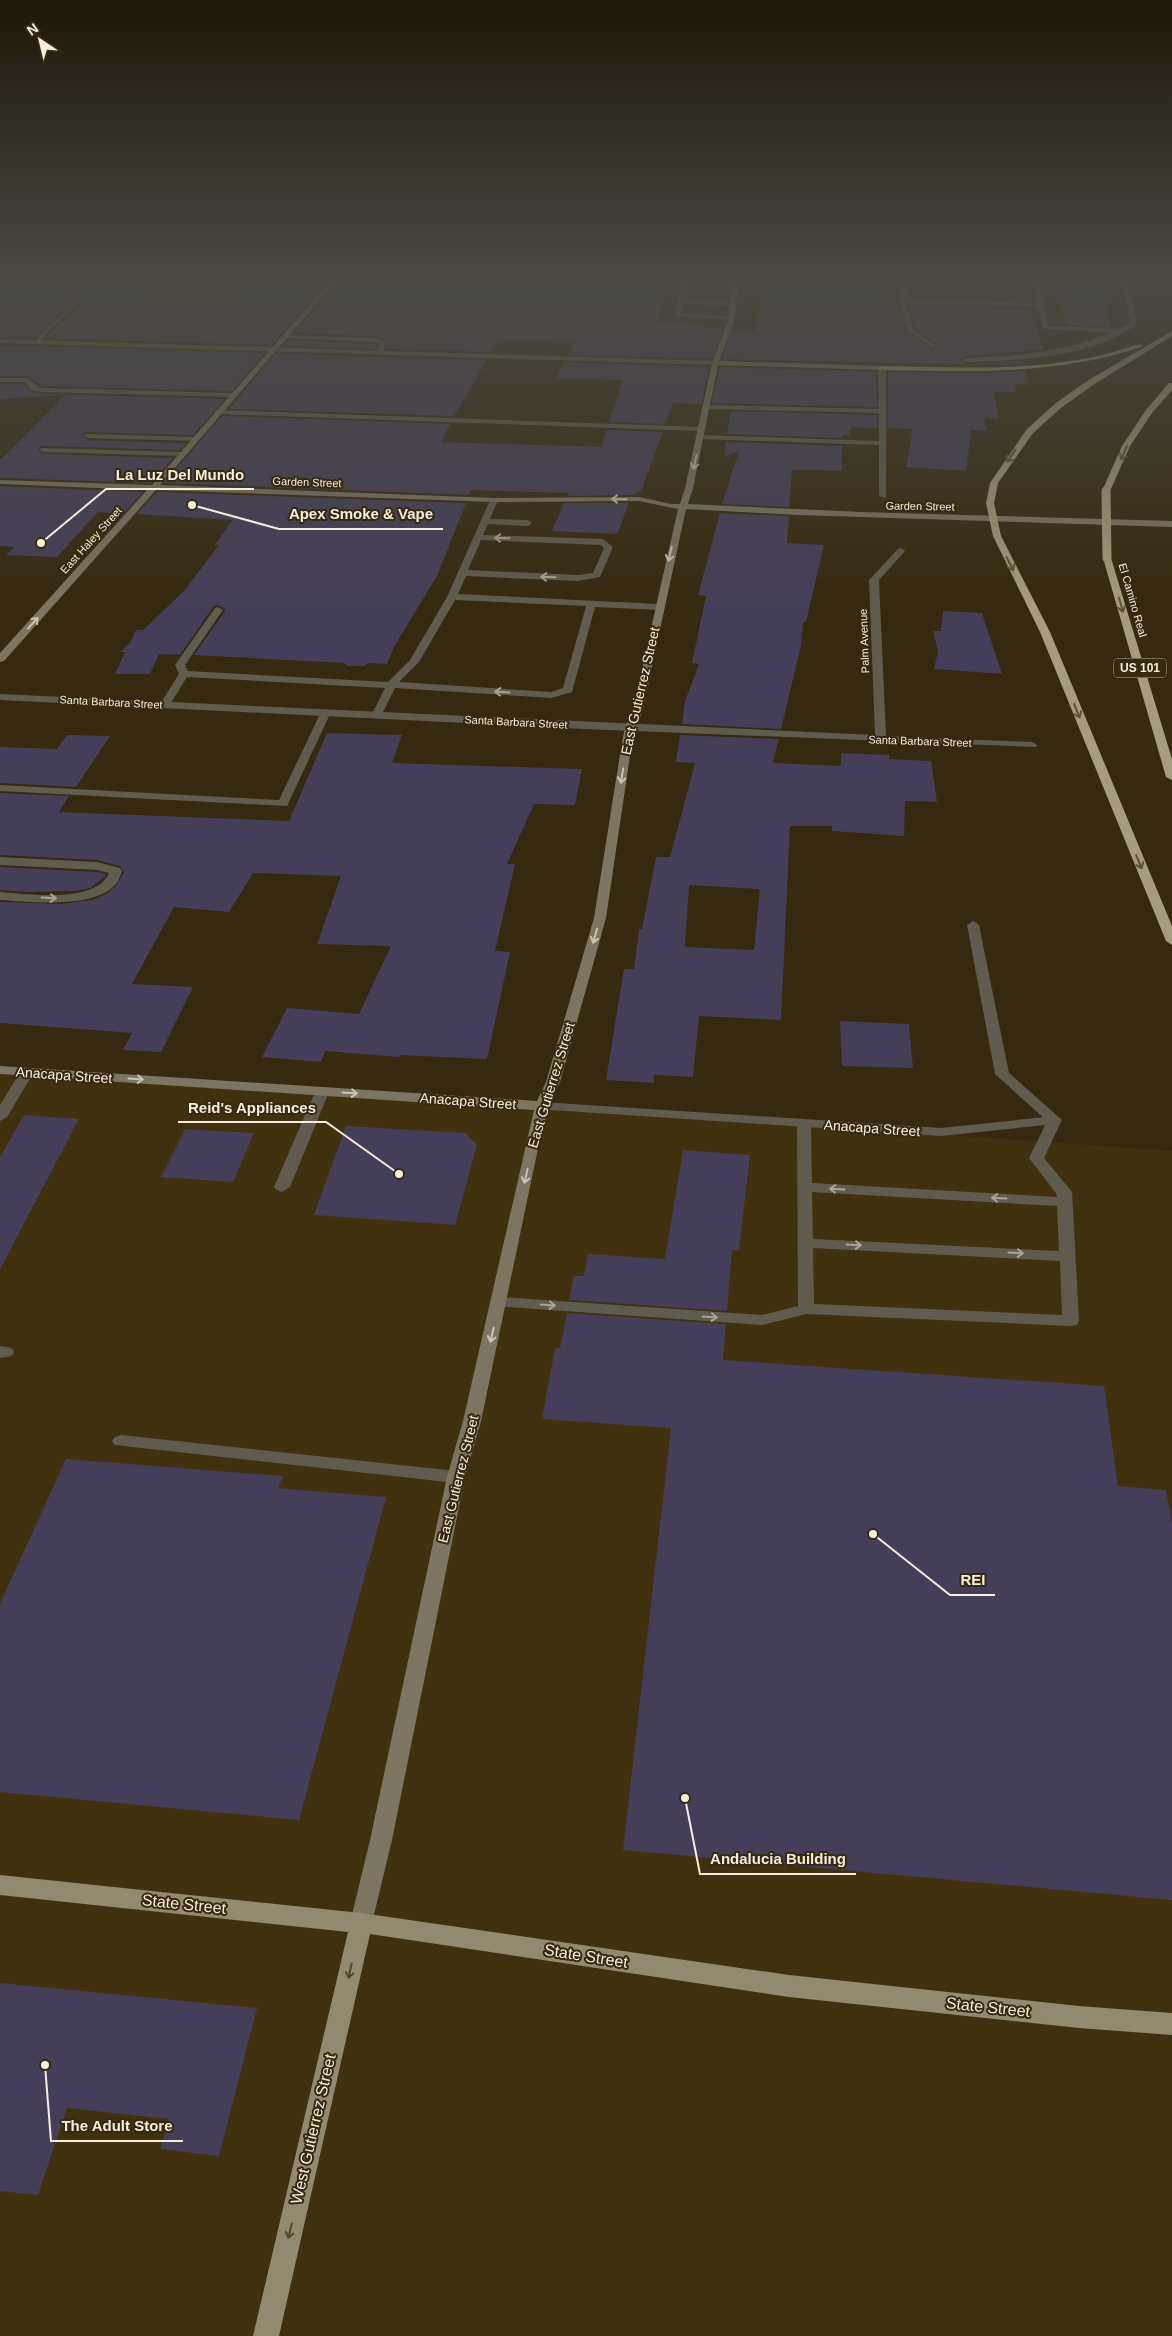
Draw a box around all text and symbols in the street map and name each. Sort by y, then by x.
north arrow [15,15,65,65]
text: N [24,20,41,39]
one-way arrow [1118,445,1128,460]
one-way arrow [1006,449,1016,463]
one-way arrow [690,454,699,470]
callout: La Luz Del Mundo [106,459,254,489]
text: La Luz Del Mundo [116,466,244,483]
street label: Garden Street [272,475,342,489]
one-way arrow [611,494,628,504]
callout: Apex Smoke & Vape [279,499,443,529]
street label: Garden Street [885,499,955,513]
street label: East Haley Street [58,504,124,576]
text: Apex Smoke & Vape [289,505,433,522]
one-way arrow [494,533,510,542]
one-way arrow [665,545,674,561]
one-way arrow [1005,556,1015,571]
street label: El Camino Real [1117,562,1149,638]
one-way arrow [541,572,557,581]
one-way arrow [1117,597,1127,613]
street label: Palm Avenue [857,608,871,674]
one-way arrow [27,616,38,629]
street label: East Gutierrez Street [618,625,663,756]
road number: US 101 [1114,658,1166,678]
one-way arrow [495,688,511,697]
street label: Santa Barbara Street [59,693,163,711]
one-way arrow [1073,703,1082,719]
street label: Santa Barbara Street [464,713,568,731]
street label: Santa Barbara Street [868,733,972,749]
one-way arrow [616,767,626,783]
one-way arrow [1134,854,1144,869]
one-way arrow [40,893,56,903]
one-way arrow [589,928,599,944]
street label: East Gutierrez Street [524,1020,578,1150]
street label: Anacapa Street [15,1064,113,1086]
one-way arrow [128,1075,144,1084]
one-way arrow [342,1089,358,1098]
street label: Anacapa Street [419,1090,517,1112]
callout: Reid's Appliances [178,1092,326,1122]
text: Reid's Appliances [188,1099,316,1116]
street label: Anacapa Street [823,1117,921,1139]
one-way arrow [521,1167,530,1183]
one-way arrow [829,1184,845,1193]
one-way arrow [991,1193,1007,1202]
one-way arrow [846,1241,862,1250]
one-way arrow [1008,1249,1024,1258]
one-way arrow [540,1300,556,1309]
one-way arrow [702,1312,718,1321]
one-way arrow [487,1326,496,1342]
street label: East Gutierrez Street [434,1414,482,1544]
callout: REI [950,1565,995,1595]
text: REI [960,1571,986,1588]
callout: Andalucia Building [700,1844,856,1874]
text: Andalucia Building [710,1850,846,1867]
street label: State Street [141,1891,227,1917]
street label: State Street [543,1941,630,1971]
one-way arrow [345,1962,354,1978]
street label: State Street [945,1994,1031,2020]
street label: West Gutierrez Street [287,2052,339,2206]
callout: The Adult Store [51,2111,183,2141]
text: The Adult Store [61,2117,173,2134]
one-way arrow [285,2223,294,2239]

